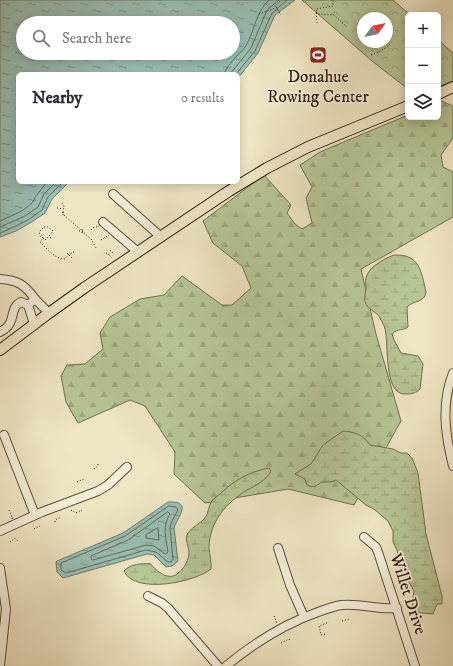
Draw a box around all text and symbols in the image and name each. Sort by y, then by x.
north arrow [357,12,393,48]
map controls [405,12,441,120]
button: + [405,12,441,48]
search box [16,16,240,60]
icon: search [30,27,52,49]
text: Search here [62,29,131,48]
sports icon: Donahue Rowing Center [308,45,328,65]
button: − [405,48,441,84]
place label: Donahue Rowing Center [267,66,369,108]
button: layers [405,84,441,120]
text: Nearby [32,87,82,109]
text: 0 results [181,90,224,106]
street label: Willet Drive [384,550,431,637]

